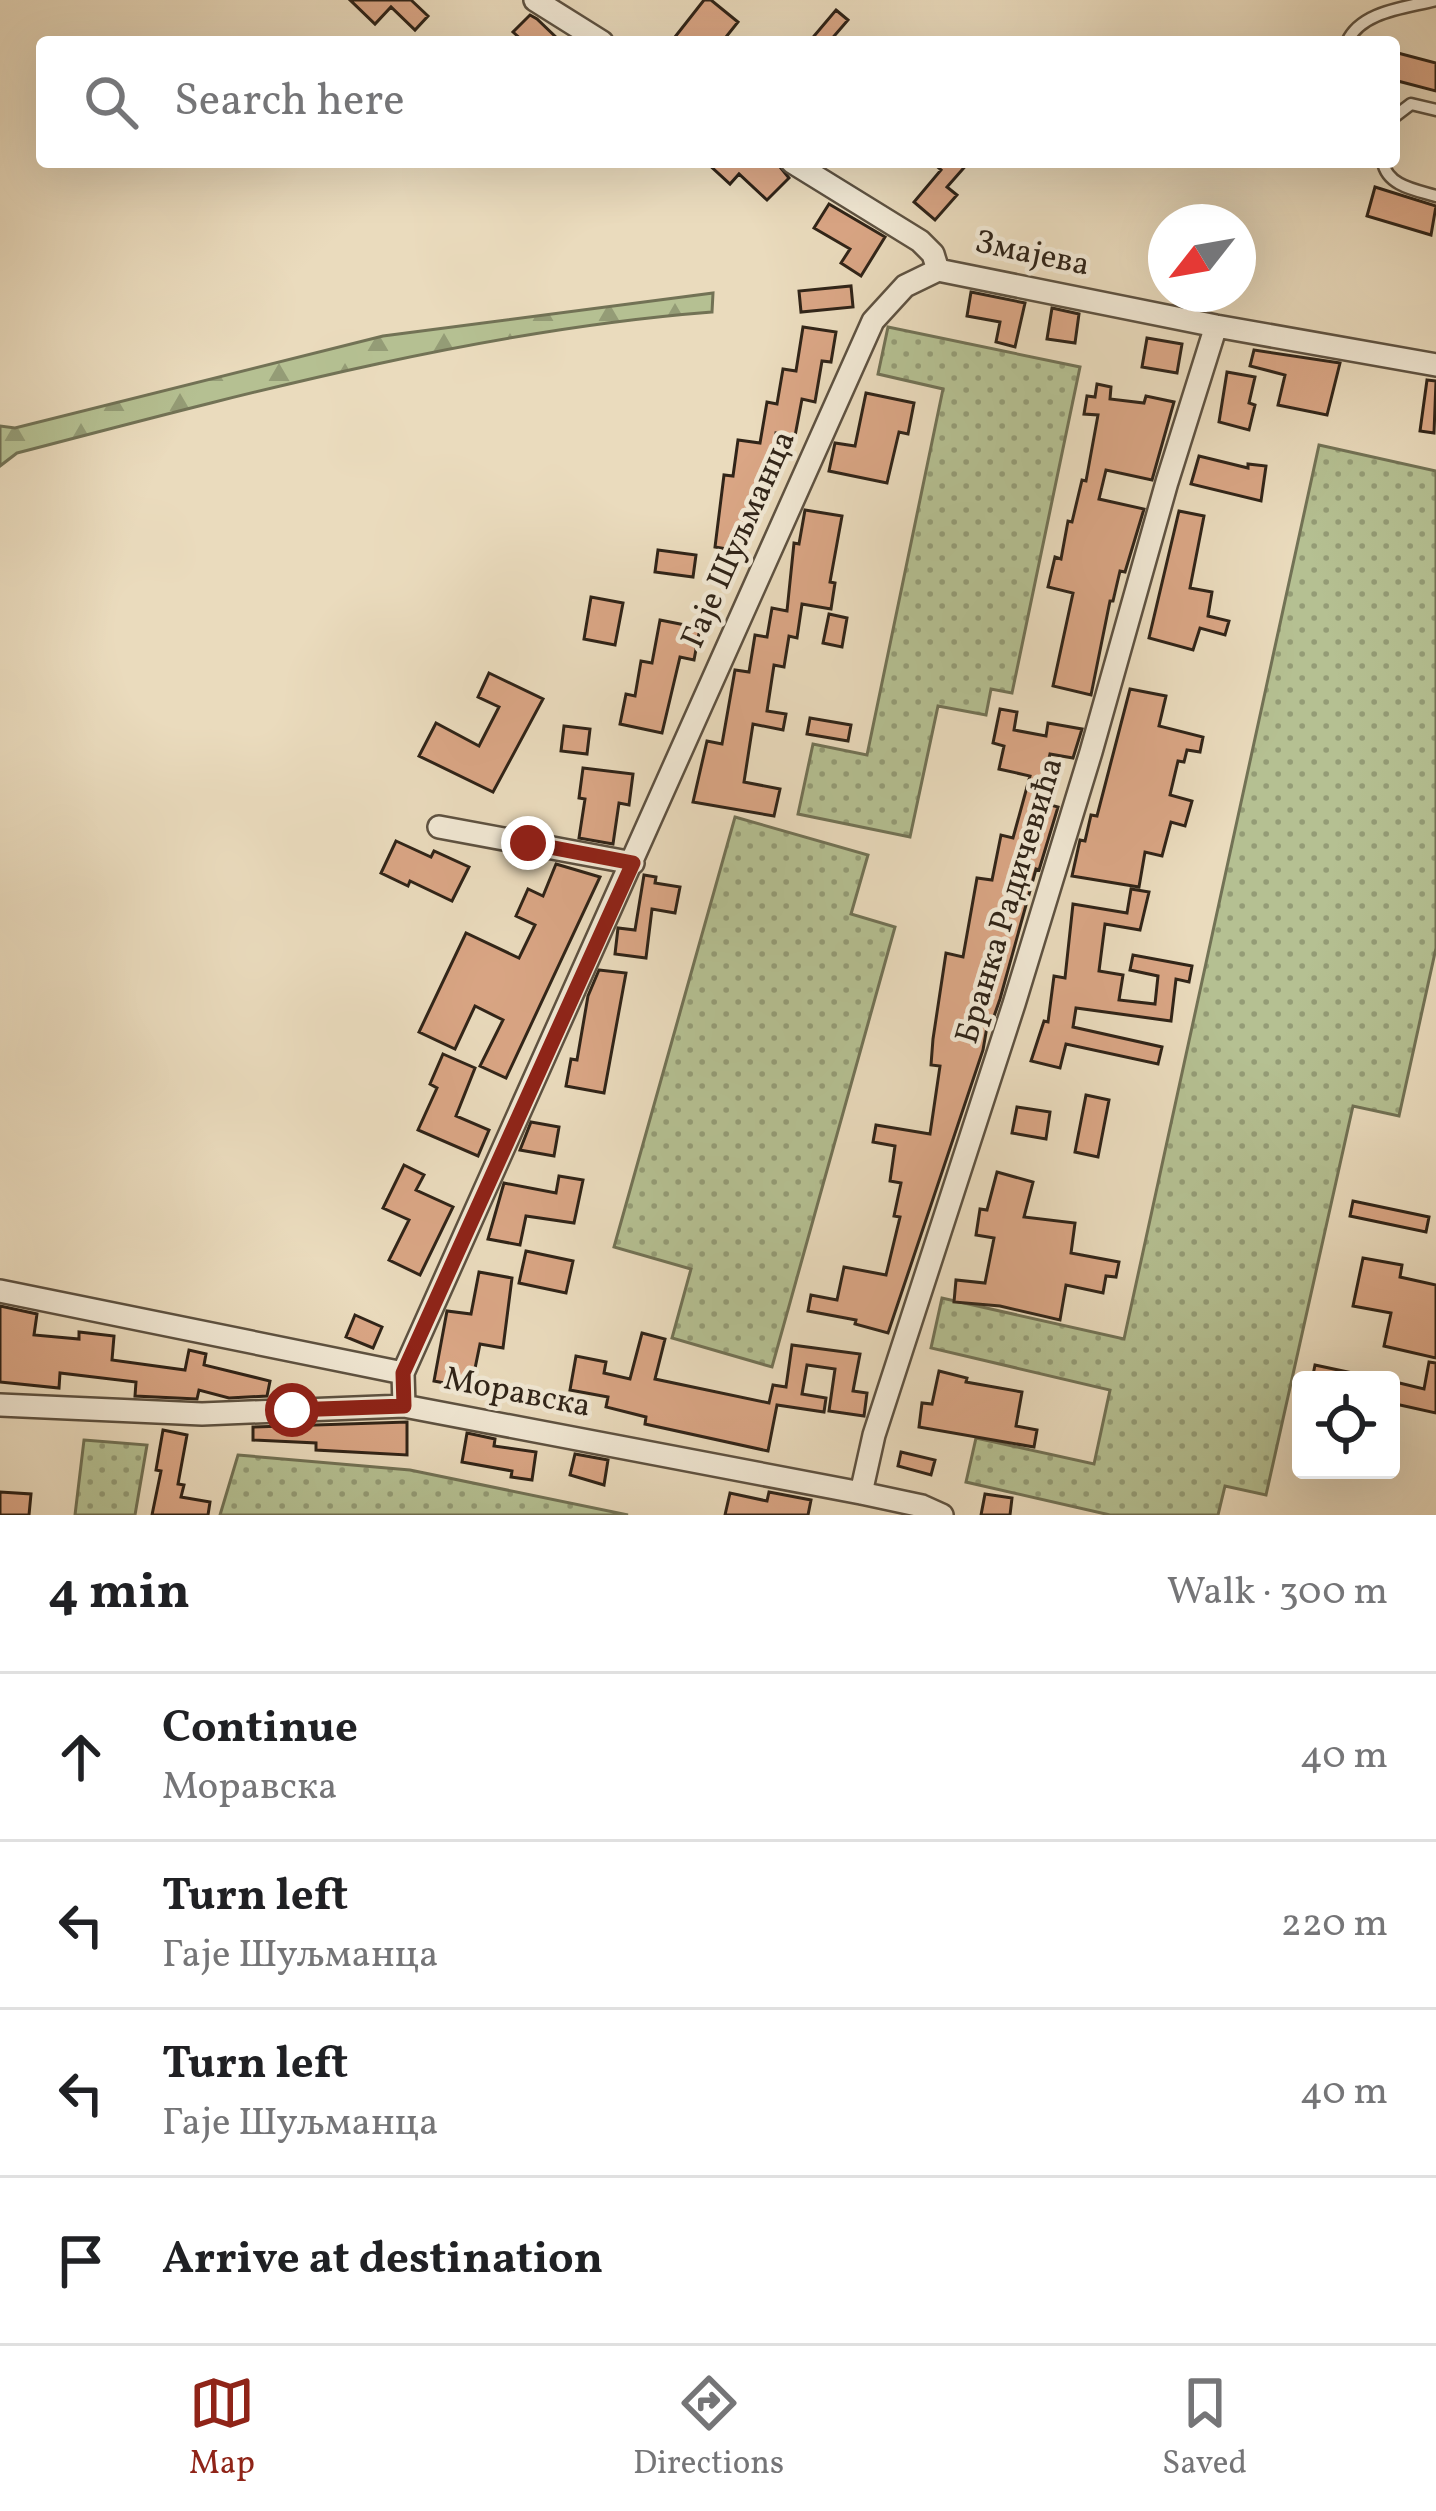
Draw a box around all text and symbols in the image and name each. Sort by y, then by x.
search box [36,36,1400,168]
icon: search [78,69,144,135]
text: Search here [174,71,405,134]
north arrow [1148,204,1256,312]
street label: Змајева [970,220,1094,290]
street label: Гаје Шуљманца [671,424,809,656]
street label: Бранка Радичевића [946,752,1076,1050]
route end [501,816,555,870]
street label: Моравска [440,1357,594,1431]
map controls [1292,1371,1400,1479]
button: locate [1292,1371,1400,1479]
route start [265,1383,319,1437]
text: 4 min [48,1558,190,1629]
text: Walk · 300 m [1167,1566,1388,1620]
text: Continue [162,1698,358,1761]
icon: ahead [48,1724,114,1790]
text: 40 m [1300,1730,1388,1784]
text: Моравска [162,1761,337,1815]
text: Turn left [162,1866,348,1929]
icon: left [48,1892,114,1958]
text: 220 m [1281,1898,1388,1952]
text: Гаје Шуљманца [162,1929,438,1983]
text: Turn left [162,2034,348,2097]
icon: left [48,2060,114,2126]
text: 40 m [1300,2066,1388,2120]
text: Гаје Шуљманца [162,2097,438,2151]
icon: arrive [48,2228,114,2294]
text: Arrive at destination [162,2229,603,2292]
tab: Map [189,2370,255,2488]
tab: Directions [633,2370,784,2488]
tab: Saved [1162,2370,1247,2488]

